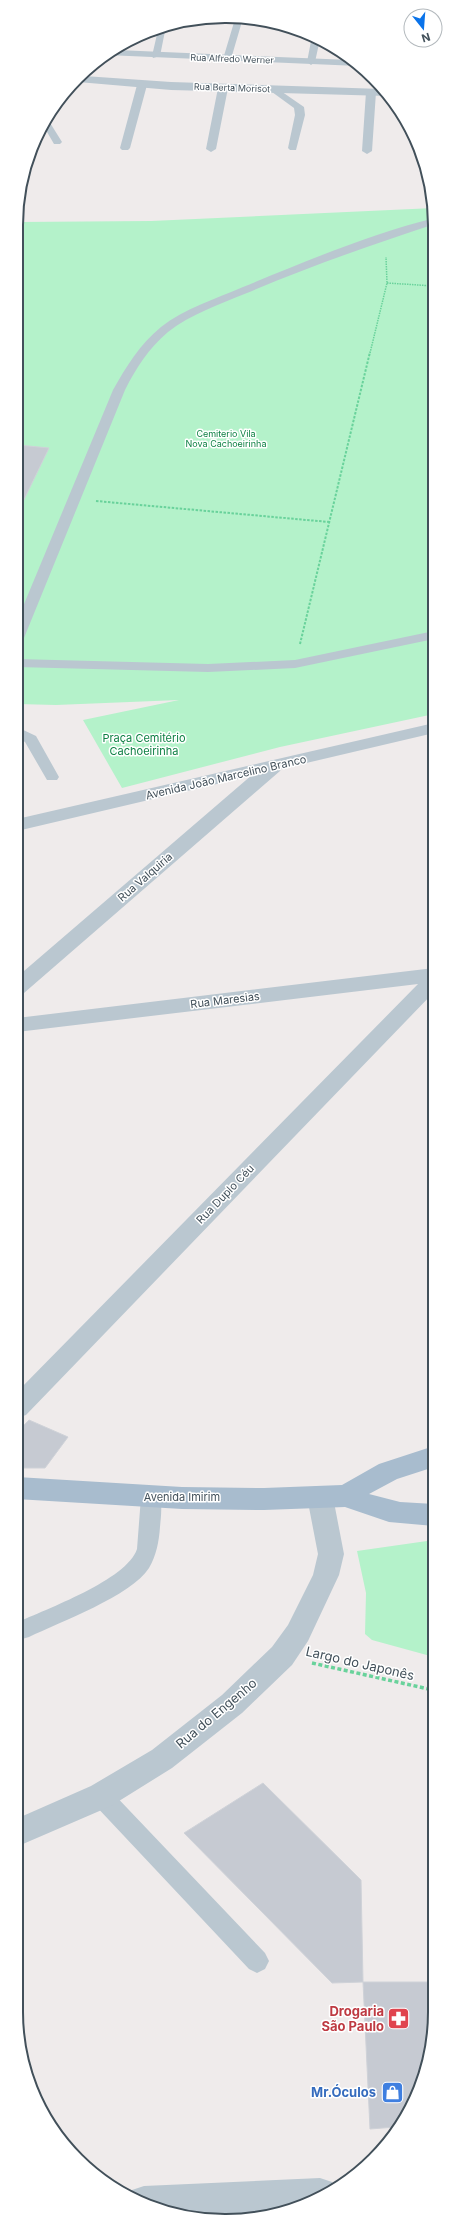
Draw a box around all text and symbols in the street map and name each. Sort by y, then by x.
north arrow [403,8,443,48]
text: N [420,30,432,45]
street label: Rua Alfredo Werner [190,52,275,65]
street label: Rua Berta Morisot [194,81,270,94]
park label: Cemiterio Vila Nova Cachoeirinha [186,428,266,449]
park label: Praça Cemitério Cachoeirinha [102,731,186,758]
street label: Avenida João Marcelino Branco [144,752,308,802]
street label: Rua Valquiria [115,849,175,905]
street label: Rua Maresias [190,989,261,1011]
street label: Rua Duplo Céu [193,1161,257,1227]
street label: Avenida Imirim [144,1490,220,1504]
street label: Largo do Japonês [304,1643,416,1683]
street label: Rua do Engenho [172,1674,260,1751]
place label: Drogaria São Paulo [321,2003,384,2034]
pharmacy icon: Drogaria São Paulo [386,2005,412,2031]
shop icon: Mr.Óculos [379,2079,405,2105]
place label: Mr.Óculos [311,2084,376,2100]

